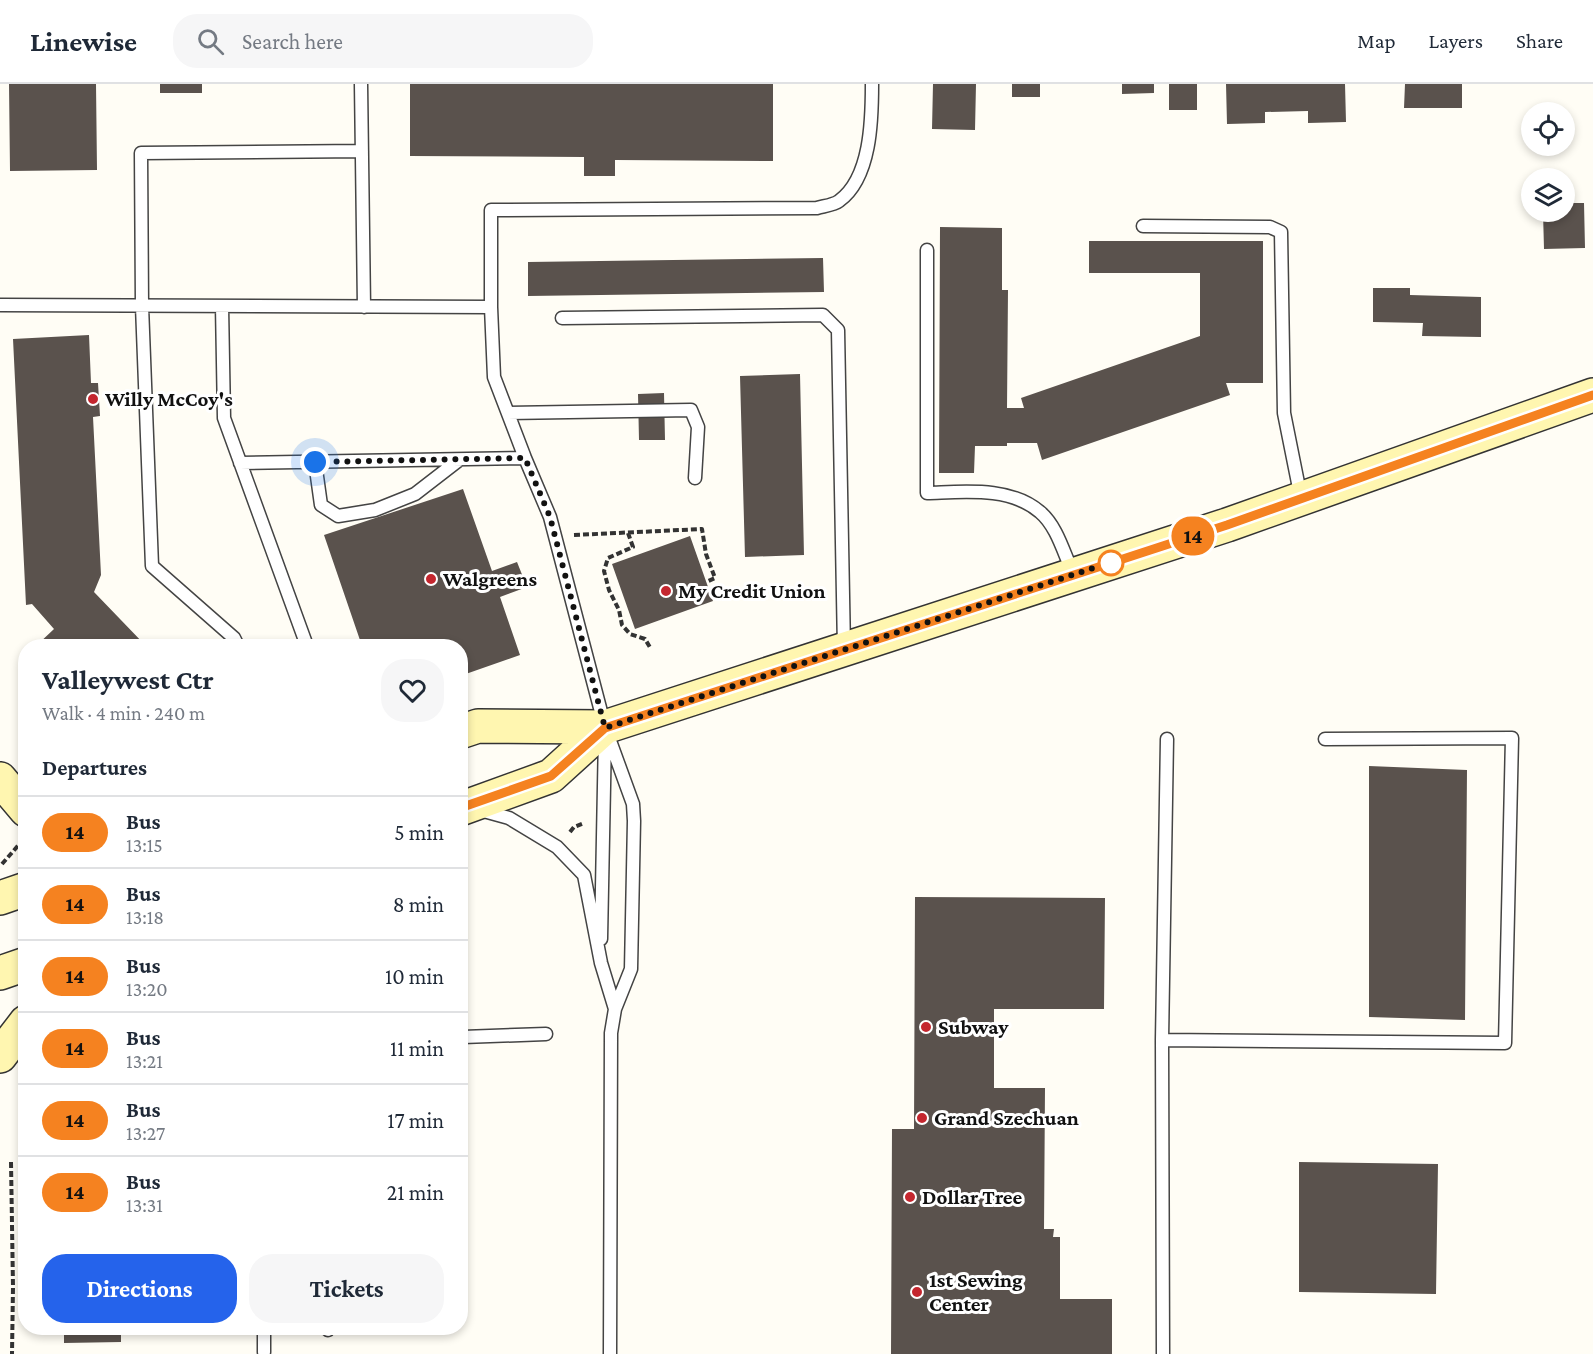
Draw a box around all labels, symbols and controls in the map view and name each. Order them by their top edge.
search box [173,14,593,68]
icon: search [194,25,227,58]
text: Linewise [30,26,137,57]
text: Search here [242,29,343,54]
text: Map [1357,29,1396,53]
text: Layers [1429,29,1483,53]
text: Share [1516,29,1563,53]
map controls [1521,102,1575,222]
button: locate [1521,102,1575,156]
button: layers [1521,168,1575,222]
place label: Willy McCoy's [104,387,233,411]
marker: Willy McCoy's [86,392,100,406]
your location [300,447,330,477]
line badge: 14 [1166,516,1220,556]
text: 14 [1183,524,1203,548]
unlabelled marker [1098,550,1124,576]
place label: Walgreens [442,567,537,591]
marker: Walgreens [424,572,438,586]
place label: My Credit Union [678,579,826,603]
marker: My Credit Union [659,584,673,598]
button: heart [381,659,444,722]
text: Valleywest Ctr [42,664,214,695]
text: Walk · 4 min · 240 m [42,702,205,724]
text: Departures [42,755,147,780]
text: Bus [126,809,160,834]
text: 14 [65,820,85,844]
text: 5 min [394,820,444,845]
text: 13:15 [126,834,163,856]
text: Bus [126,881,160,906]
text: 14 [65,892,85,916]
text: 8 min [393,892,444,917]
text: 13:18 [126,906,164,928]
text: Bus [126,953,160,978]
text: 14 [65,964,85,988]
text: 10 min [385,964,444,989]
text: 13:20 [126,978,168,1000]
place label: Subway [938,1015,1009,1039]
marker: Subway [919,1020,933,1034]
text: Bus [126,1025,160,1050]
text: 14 [65,1036,85,1060]
text: 11 min [390,1036,444,1061]
text: 13:21 [126,1050,163,1072]
text: Bus [126,1097,160,1122]
place label: Grand Szechuan [934,1106,1079,1130]
text: 14 [65,1108,85,1132]
text: 17 min [387,1108,444,1133]
marker: Grand Szechuan [915,1111,929,1125]
text: 13:27 [126,1122,165,1144]
text: Bus [126,1169,160,1194]
text: 14 [65,1180,85,1204]
text: 21 min [387,1180,444,1205]
place label: Dollar Tree [922,1185,1023,1209]
marker: Dollar Tree [903,1190,917,1204]
text: 13:31 [126,1194,163,1216]
button: Directions [42,1254,237,1323]
button: Tickets [249,1254,444,1323]
place label: 1st Sewing Center [929,1268,1023,1316]
marker: 1st Sewing Center [910,1285,924,1299]

